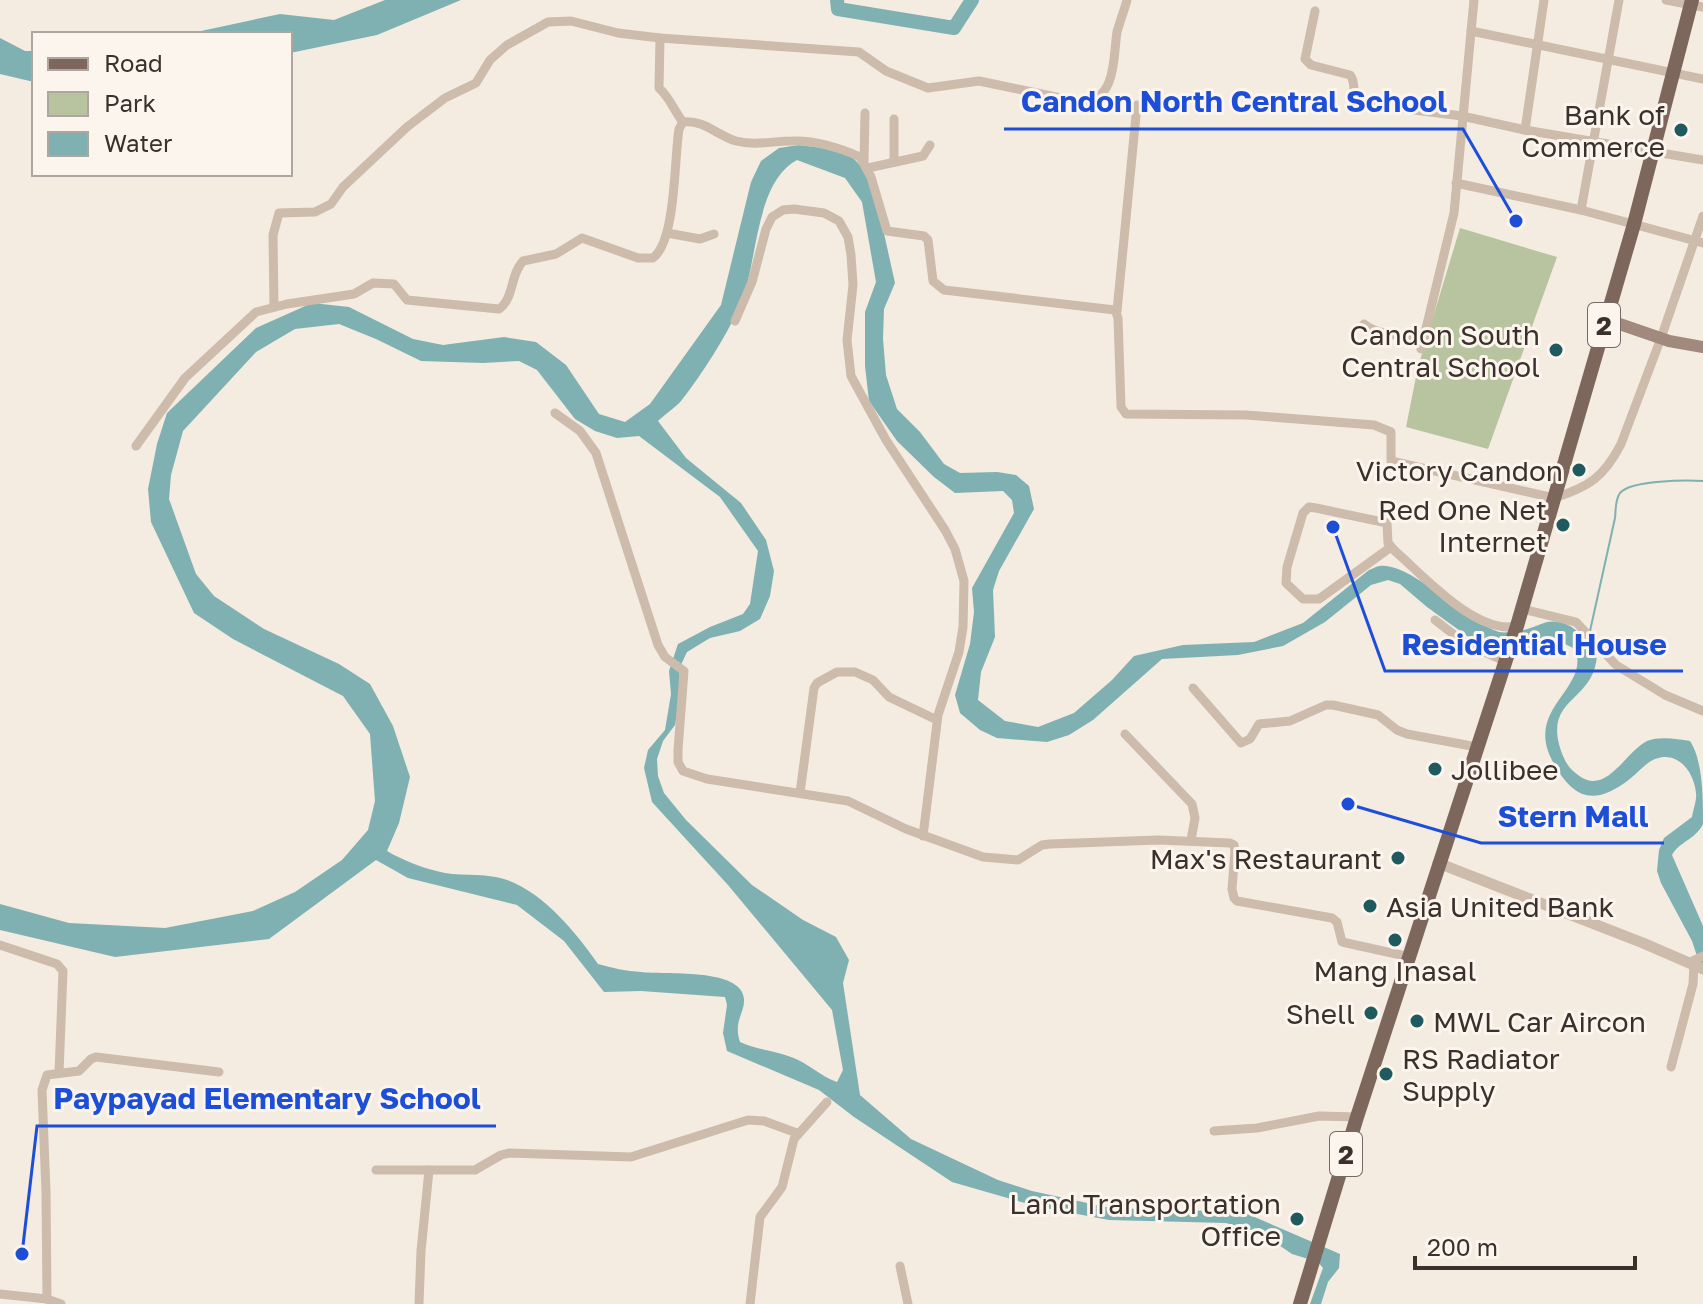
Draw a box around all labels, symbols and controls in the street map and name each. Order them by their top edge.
legend [32,32,292,176]
text: Road [104,48,163,77]
callout: Candon North Central School [1004,75,1463,129]
text: Candon North Central School [1021,83,1447,119]
text: Park [104,88,156,117]
place label: Bank of Commerce [1521,98,1665,163]
marker: Bank of Commerce [1672,121,1690,139]
text: Water [104,128,172,157]
road number: 2 [1588,303,1620,347]
place label: Candon South Central School [1341,318,1540,383]
marker: Candon South Central School [1547,341,1565,359]
place label: Victory Candon [1356,454,1563,487]
marker: Victory Candon [1570,461,1588,479]
place label: Red One Net Internet [1378,493,1547,558]
marker: Red One Net Internet [1554,516,1572,534]
callout: Residential House [1385,617,1683,671]
text: Residential House [1401,626,1667,662]
place label: Jollibee [1451,753,1558,786]
marker: Jollibee [1426,760,1444,778]
callout: Stern Mall [1481,789,1664,843]
text: Stern Mall [1497,798,1649,834]
place label: Max's Restaurant [1150,842,1382,875]
marker: Max's Restaurant [1389,849,1407,867]
place label: Asia United Bank [1386,890,1614,923]
marker: Asia United Bank [1361,897,1379,915]
marker: Mang Inasal [1386,931,1404,949]
place label: Mang Inasal [1314,954,1476,987]
place label: Shell [1286,997,1355,1030]
marker: Shell [1362,1004,1380,1022]
place label: MWL Car Aircon [1433,1005,1646,1038]
marker: MWL Car Aircon [1408,1012,1426,1030]
place label: RS Radiator Supply [1402,1042,1560,1107]
marker: RS Radiator Supply [1377,1065,1395,1083]
callout: Paypayad Elementary School [37,1072,496,1126]
text: Paypayad Elementary School [53,1080,481,1116]
road number: 2 [1330,1132,1362,1176]
place label: Land Transportation Office [1009,1187,1281,1252]
marker: Land Transportation Office [1288,1210,1306,1228]
scale bar [1415,1220,1635,1270]
text: 200 m [1427,1232,1498,1261]

